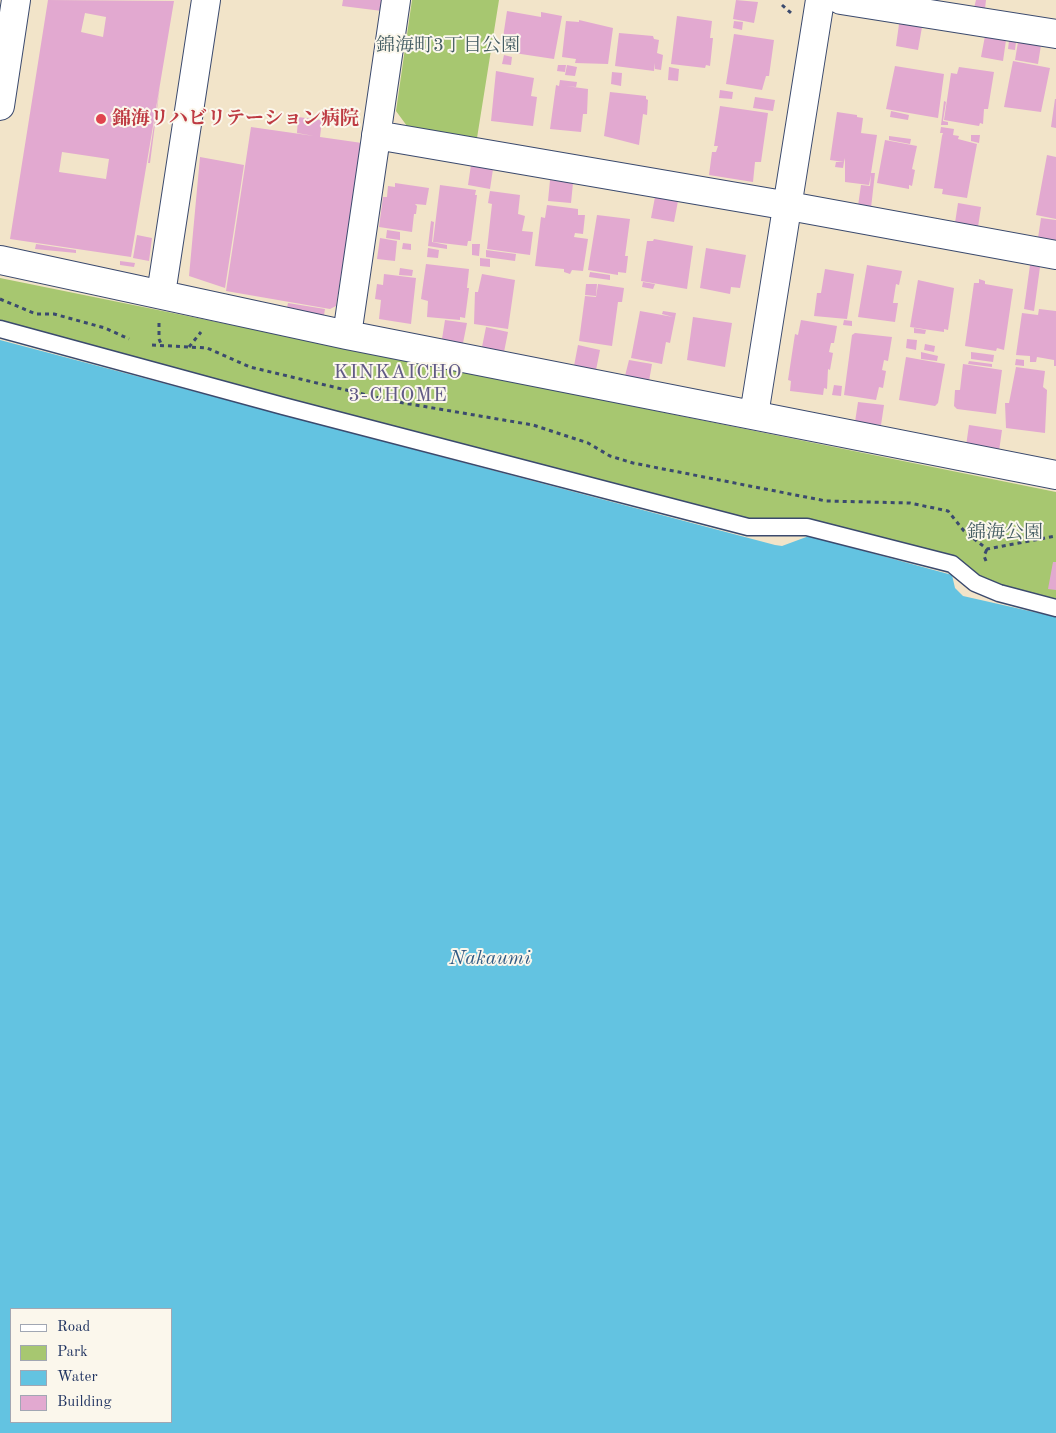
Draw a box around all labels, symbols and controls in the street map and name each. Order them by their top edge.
park label: 錦海町3丁目公園 [376,35,520,57]
place label: 錦海リハビリテーション病院 [112,108,359,130]
marker: 錦海リハビリテーション病院 [94,112,108,126]
district label: KINKAICHO 3-CHOME [332,361,464,408]
park label: 錦海公園 [967,522,1043,544]
water label: Nakaumi [449,947,531,971]
legend [10,1308,172,1423]
text: Road [57,1320,90,1335]
text: Park [57,1345,88,1360]
text: Water [57,1370,98,1385]
text: Building [57,1395,112,1410]

